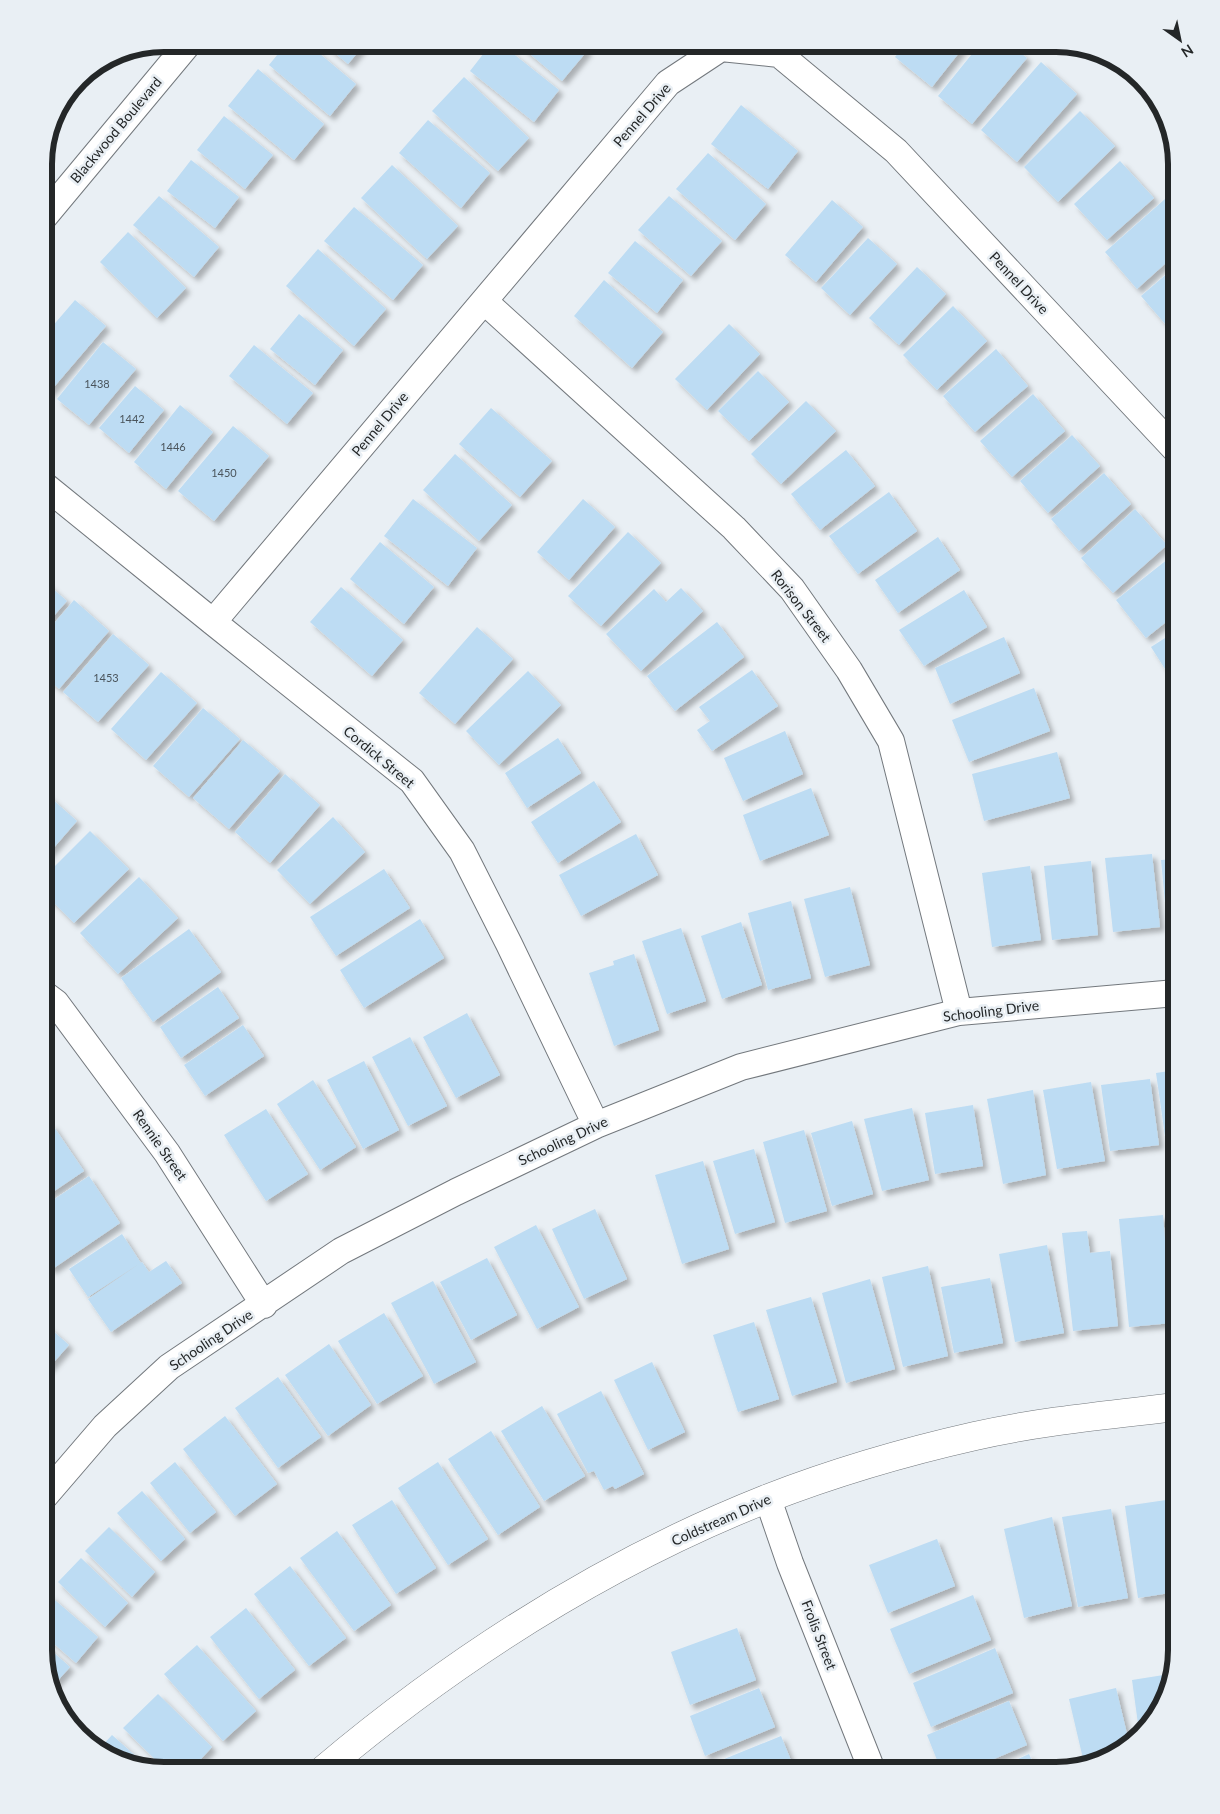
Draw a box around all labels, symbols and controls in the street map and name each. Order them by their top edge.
north arrow [1155,15,1205,65]
text: N [1178,41,1197,61]
street label: Blackwood Boulevard [66,73,165,186]
street label: Pennel Drive [609,79,674,150]
street label: Pennel Drive [986,248,1052,317]
house number: 1438 [84,377,110,390]
street label: Pennel Drive [348,388,411,459]
house number: 1442 [119,412,145,425]
house number: 1446 [160,440,186,453]
house number: 1450 [211,466,237,479]
street label: Rorison Street [768,566,835,645]
house number: 1453 [93,671,119,684]
street label: Cordick Street [340,722,418,791]
street label: Schooling Drive [942,996,1040,1025]
street label: Rennie Street [130,1106,191,1183]
street label: Schooling Drive [515,1112,610,1169]
street label: Schooling Drive [166,1306,256,1374]
street label: Coldstream Drive [668,1490,773,1549]
street label: Frolis Street [798,1598,841,1672]

